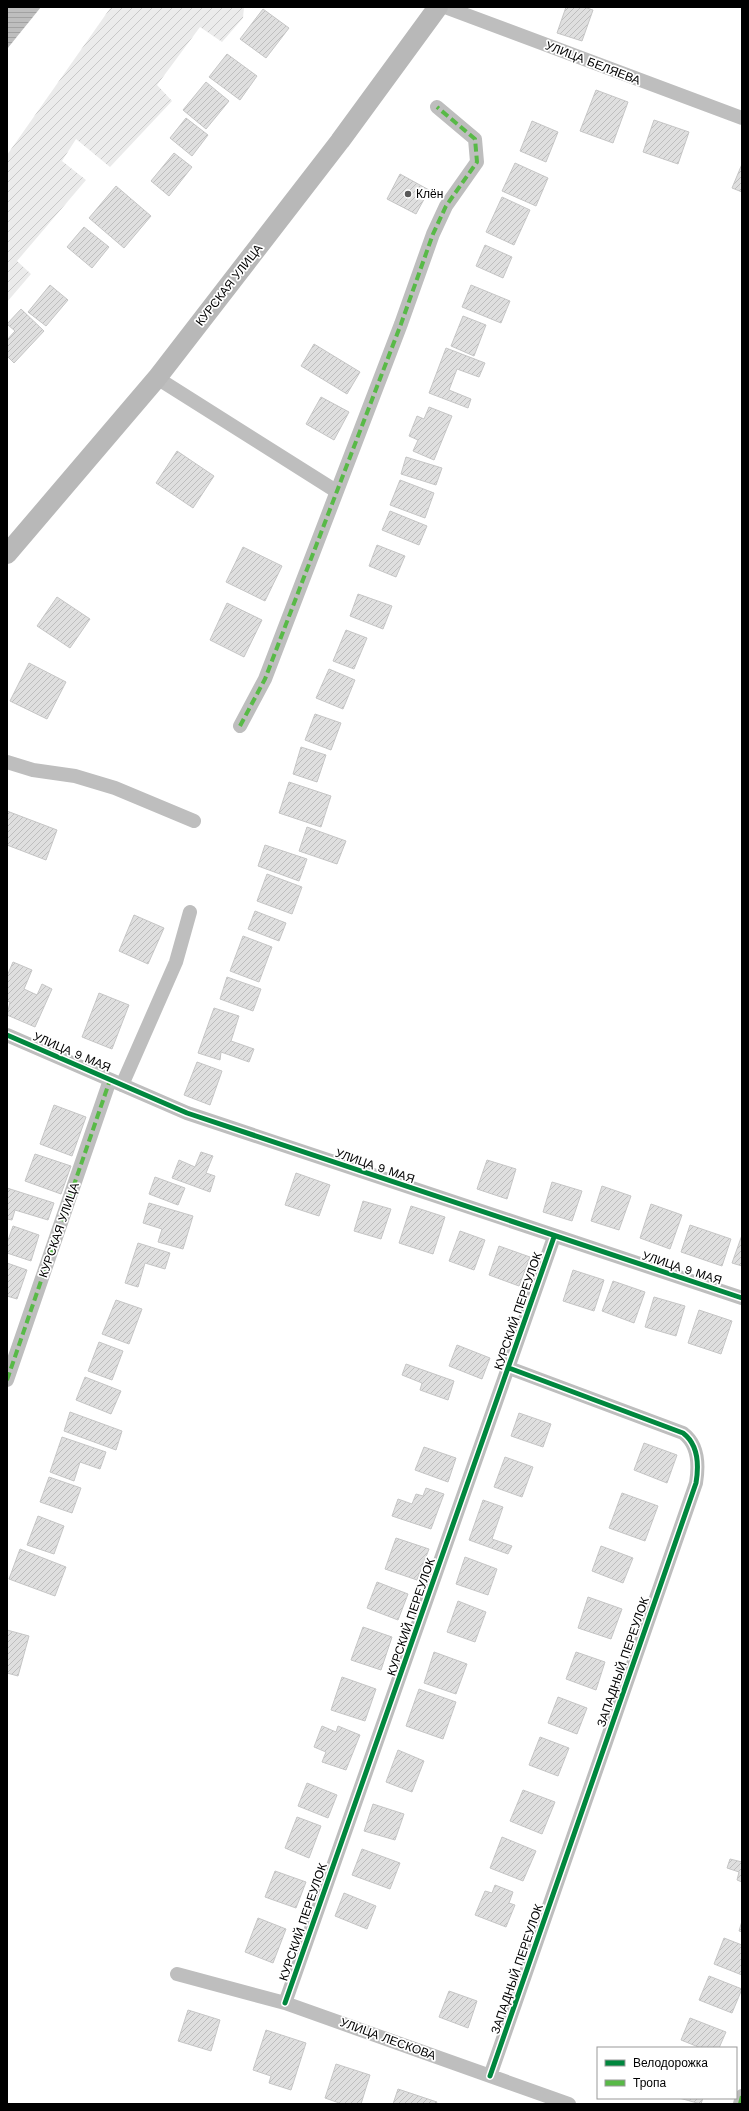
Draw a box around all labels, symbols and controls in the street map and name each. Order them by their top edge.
street label: УЛИЦА БЕЛЯЕВА [543,38,643,88]
place label: Клён [416,187,443,201]
marker: Клён [403,189,413,199]
street label: КУРСКАЯ УЛИЦА [193,241,265,329]
street label: УЛИЦА 9 МАЯ [31,1029,113,1075]
street label: УЛИЦА 9 МАЯ [334,1146,416,1186]
street label: КУРСКАЯ УЛИЦА [36,1181,82,1279]
street label: УЛИЦА 9 МАЯ [640,1249,724,1287]
street label: КУРСКИЙ ПЕРЕУЛОК [490,1250,545,1372]
street label: КУРСКИЙ ПЕРЕУЛОК [383,1556,438,1678]
street label: ЗАПАДНЫЙ ПЕРЕУЛОК [593,1595,652,1729]
street label: КУРСКИЙ ПЕРЕУЛОК [275,1861,330,1983]
street label: ЗАПАДНЫЙ ПЕРЕУЛОК [487,1902,546,2036]
street label: УЛИЦА ЛЕСКОВА [338,2015,438,2063]
legend [597,2047,737,2099]
text: Велодорожка [633,2056,708,2070]
text: Тропа [633,2076,667,2090]

